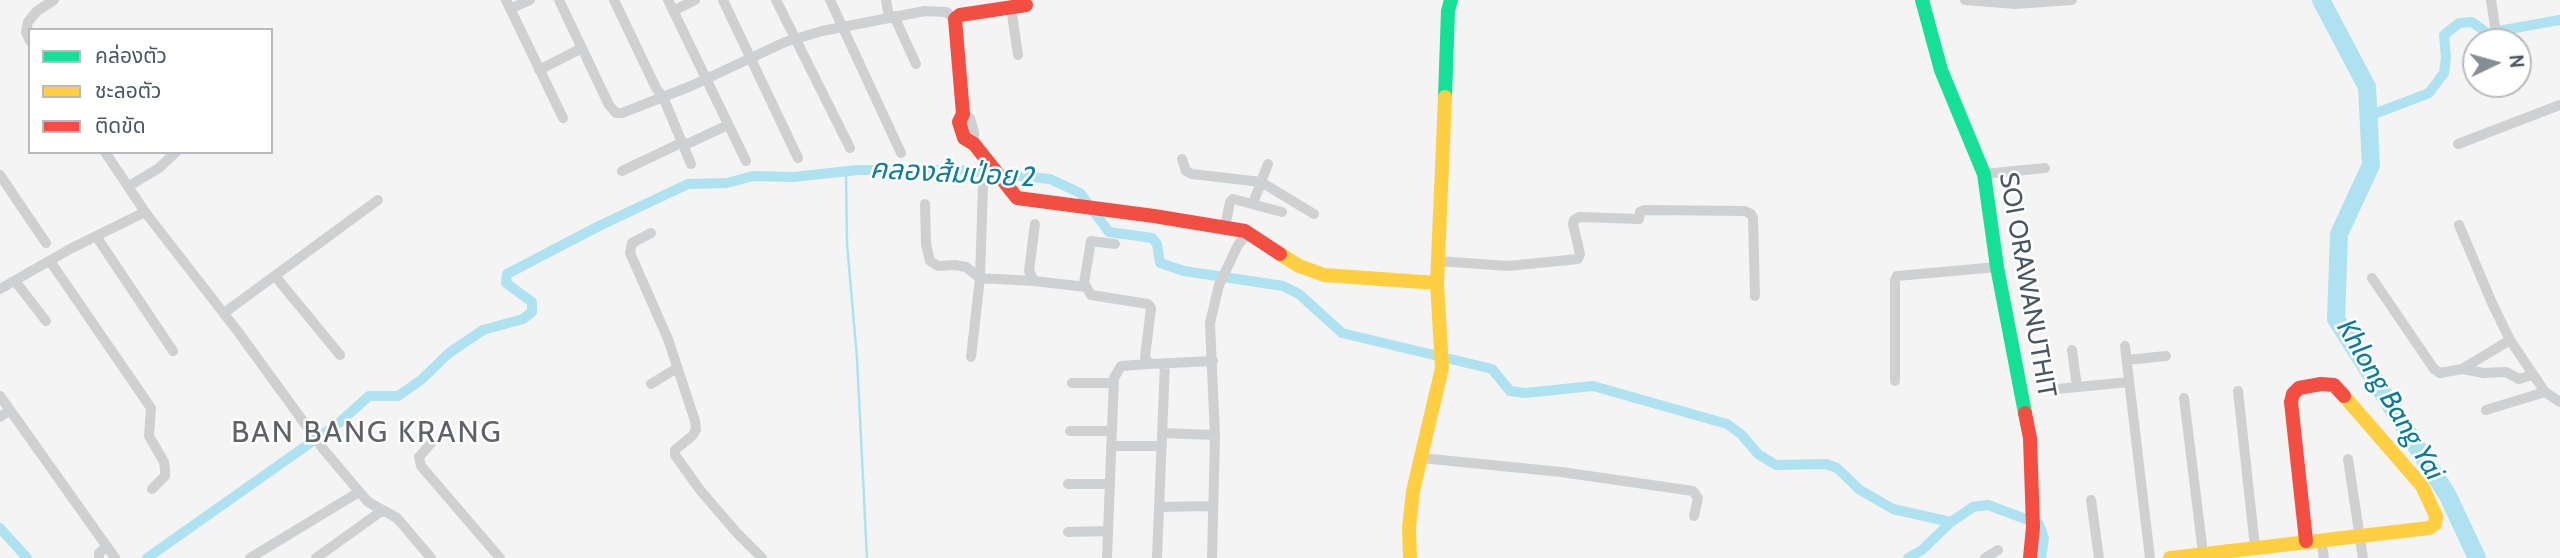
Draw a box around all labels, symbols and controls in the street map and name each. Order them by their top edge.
legend [28,28,273,154]
north arrow [2462,28,2532,98]
text: คล่องตัว [95,43,167,68]
text: N [2504,54,2528,69]
text: ชะลอตัว [95,78,161,103]
text: ติดขัด [95,113,146,138]
water label: คลองส้มป่อย 2 [869,153,1037,195]
street label: SOI ORAWANUTHIT [1992,170,2062,400]
water label: Khlong Bang Yai [2329,314,2451,486]
district label: BAN BANG KRANG [233,415,501,451]

